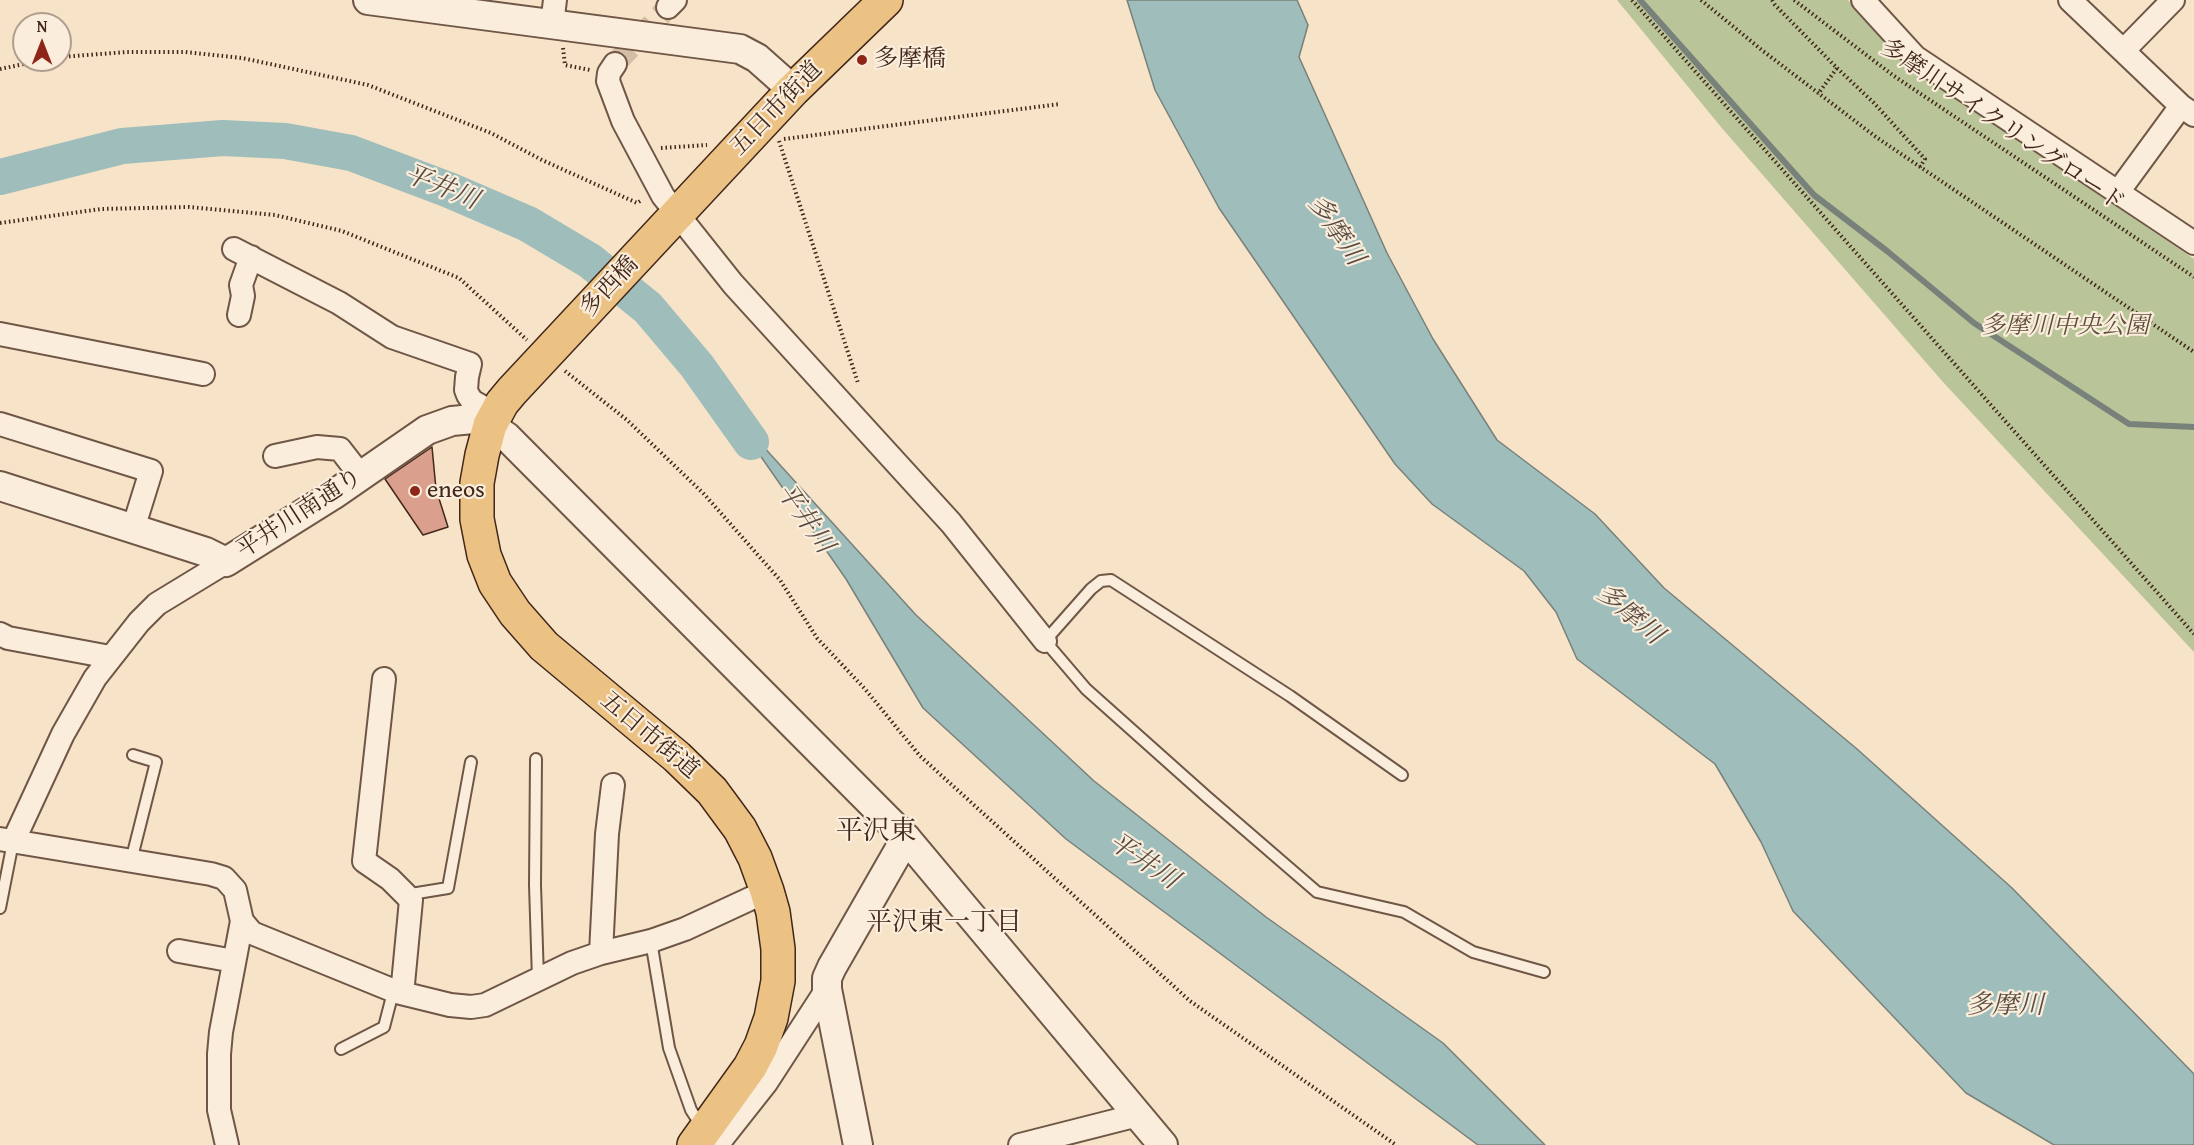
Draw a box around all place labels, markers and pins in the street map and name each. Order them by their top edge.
place label: 多摩橋 [874,46,946,74]
marker: 多摩橋 [855,53,869,67]
place label: eneos [427,477,485,505]
marker: eneos [408,484,422,498]

